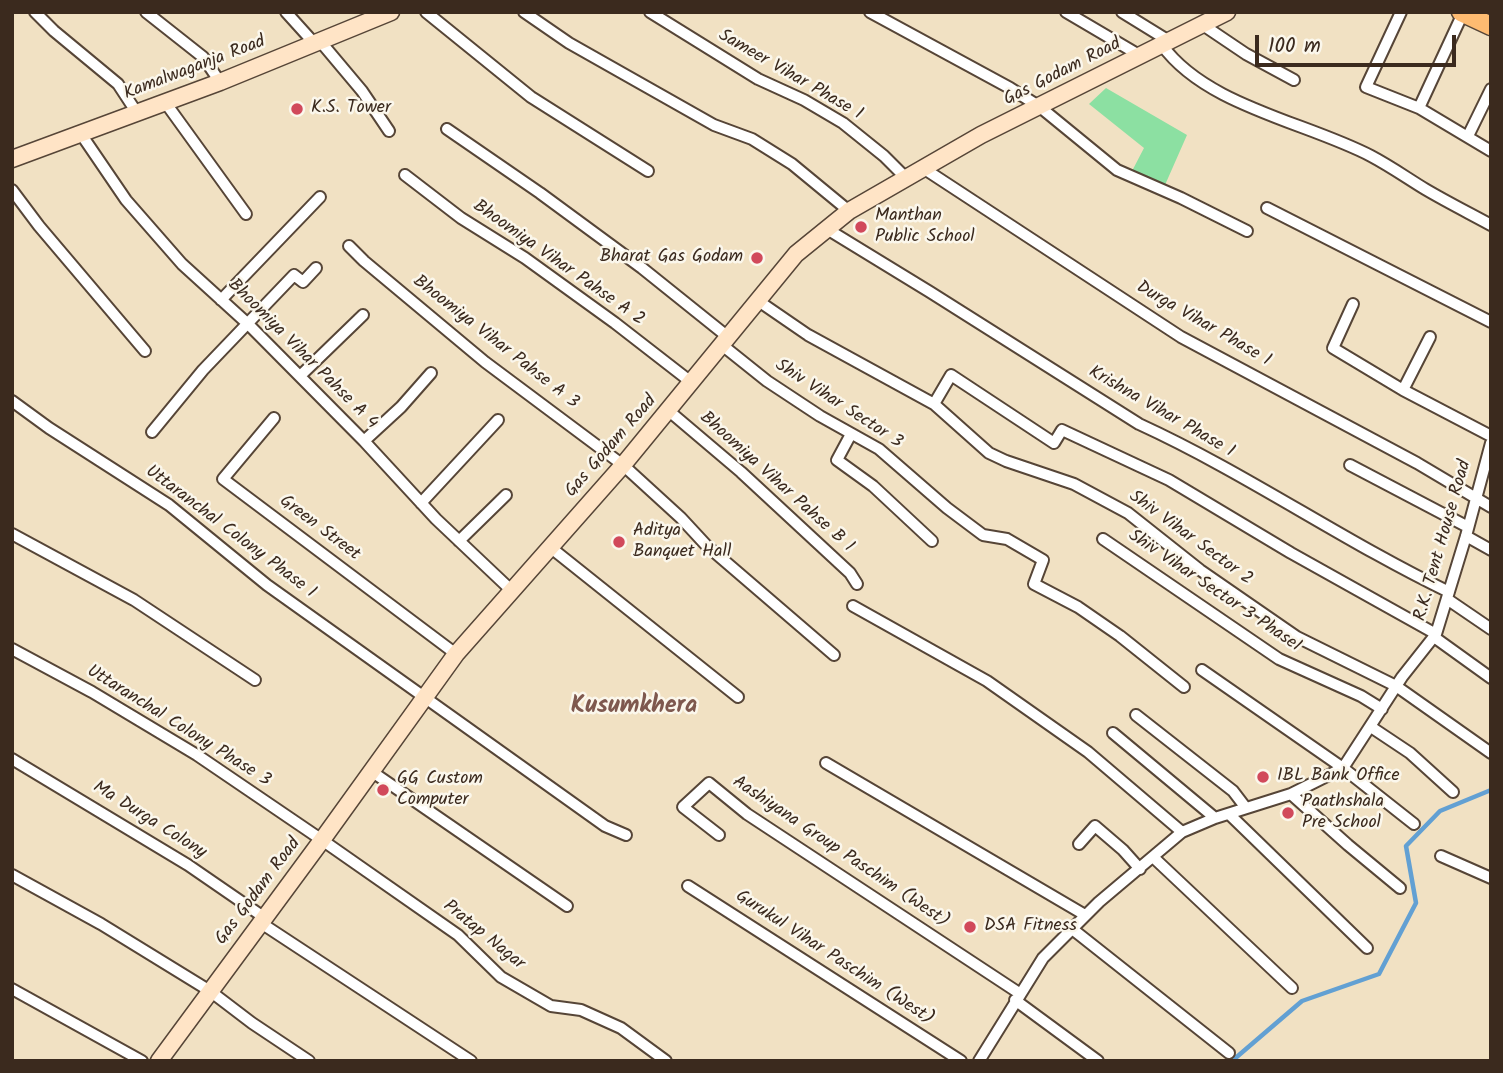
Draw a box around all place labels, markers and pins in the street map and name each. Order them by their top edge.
place label: K.S. Tower [311,98,391,120]
marker: K.S. Tower [289,101,305,117]
place label: Manthan Public School [875,206,975,248]
marker: Manthan Public School [853,219,869,235]
place label: Bharat Gas Godam [600,247,743,269]
marker: Bharat Gas Godam [749,250,765,266]
place label: Aditya Banquet Hall [633,521,731,564]
marker: Aditya Banquet Hall [611,534,627,550]
place label: IBL Bank Office [1277,766,1400,788]
place label: GG Custom Computer [397,769,483,812]
marker: IBL Bank Office [1255,769,1271,785]
marker: GG Custom Computer [375,782,391,798]
place label: Paathshala Pre School [1302,792,1384,834]
marker: Paathshala Pre School [1280,805,1296,821]
place label: DSA Fitness [984,916,1077,938]
marker: DSA Fitness [962,919,978,935]

